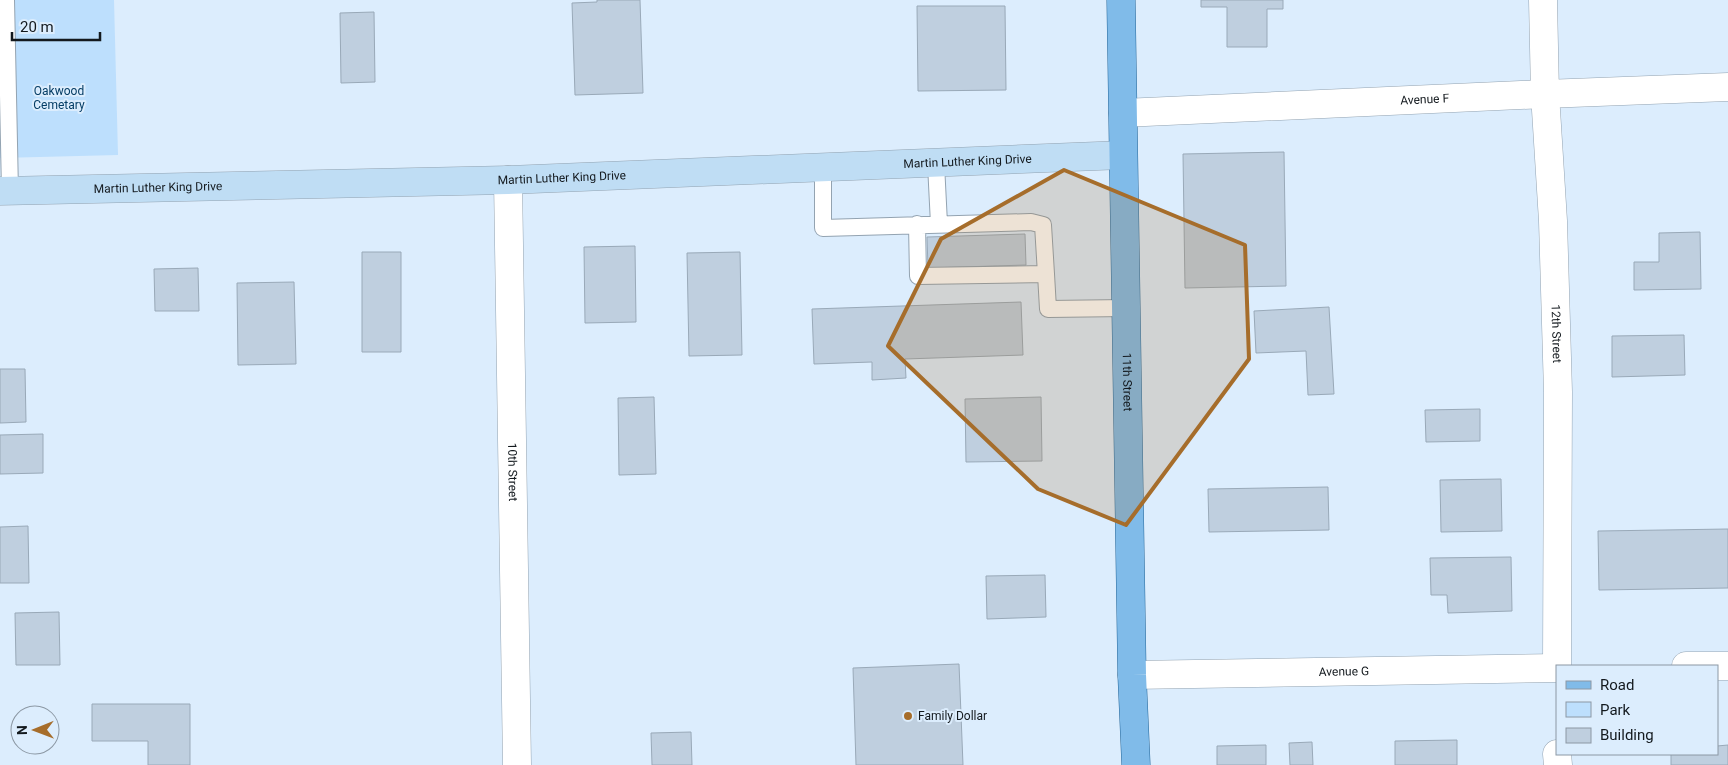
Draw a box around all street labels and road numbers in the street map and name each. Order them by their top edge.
street label: Avenue F [1400,91,1450,108]
street label: Martin Luther King Drive [903,152,1032,171]
street label: Martin Luther King Drive [497,168,626,187]
street label: Martin Luther King Drive [94,179,222,196]
street label: 12th Street [1548,304,1564,363]
street label: 11th Street [1120,352,1135,411]
street label: 10th Street [505,442,520,502]
street label: Avenue G [1319,664,1369,679]

